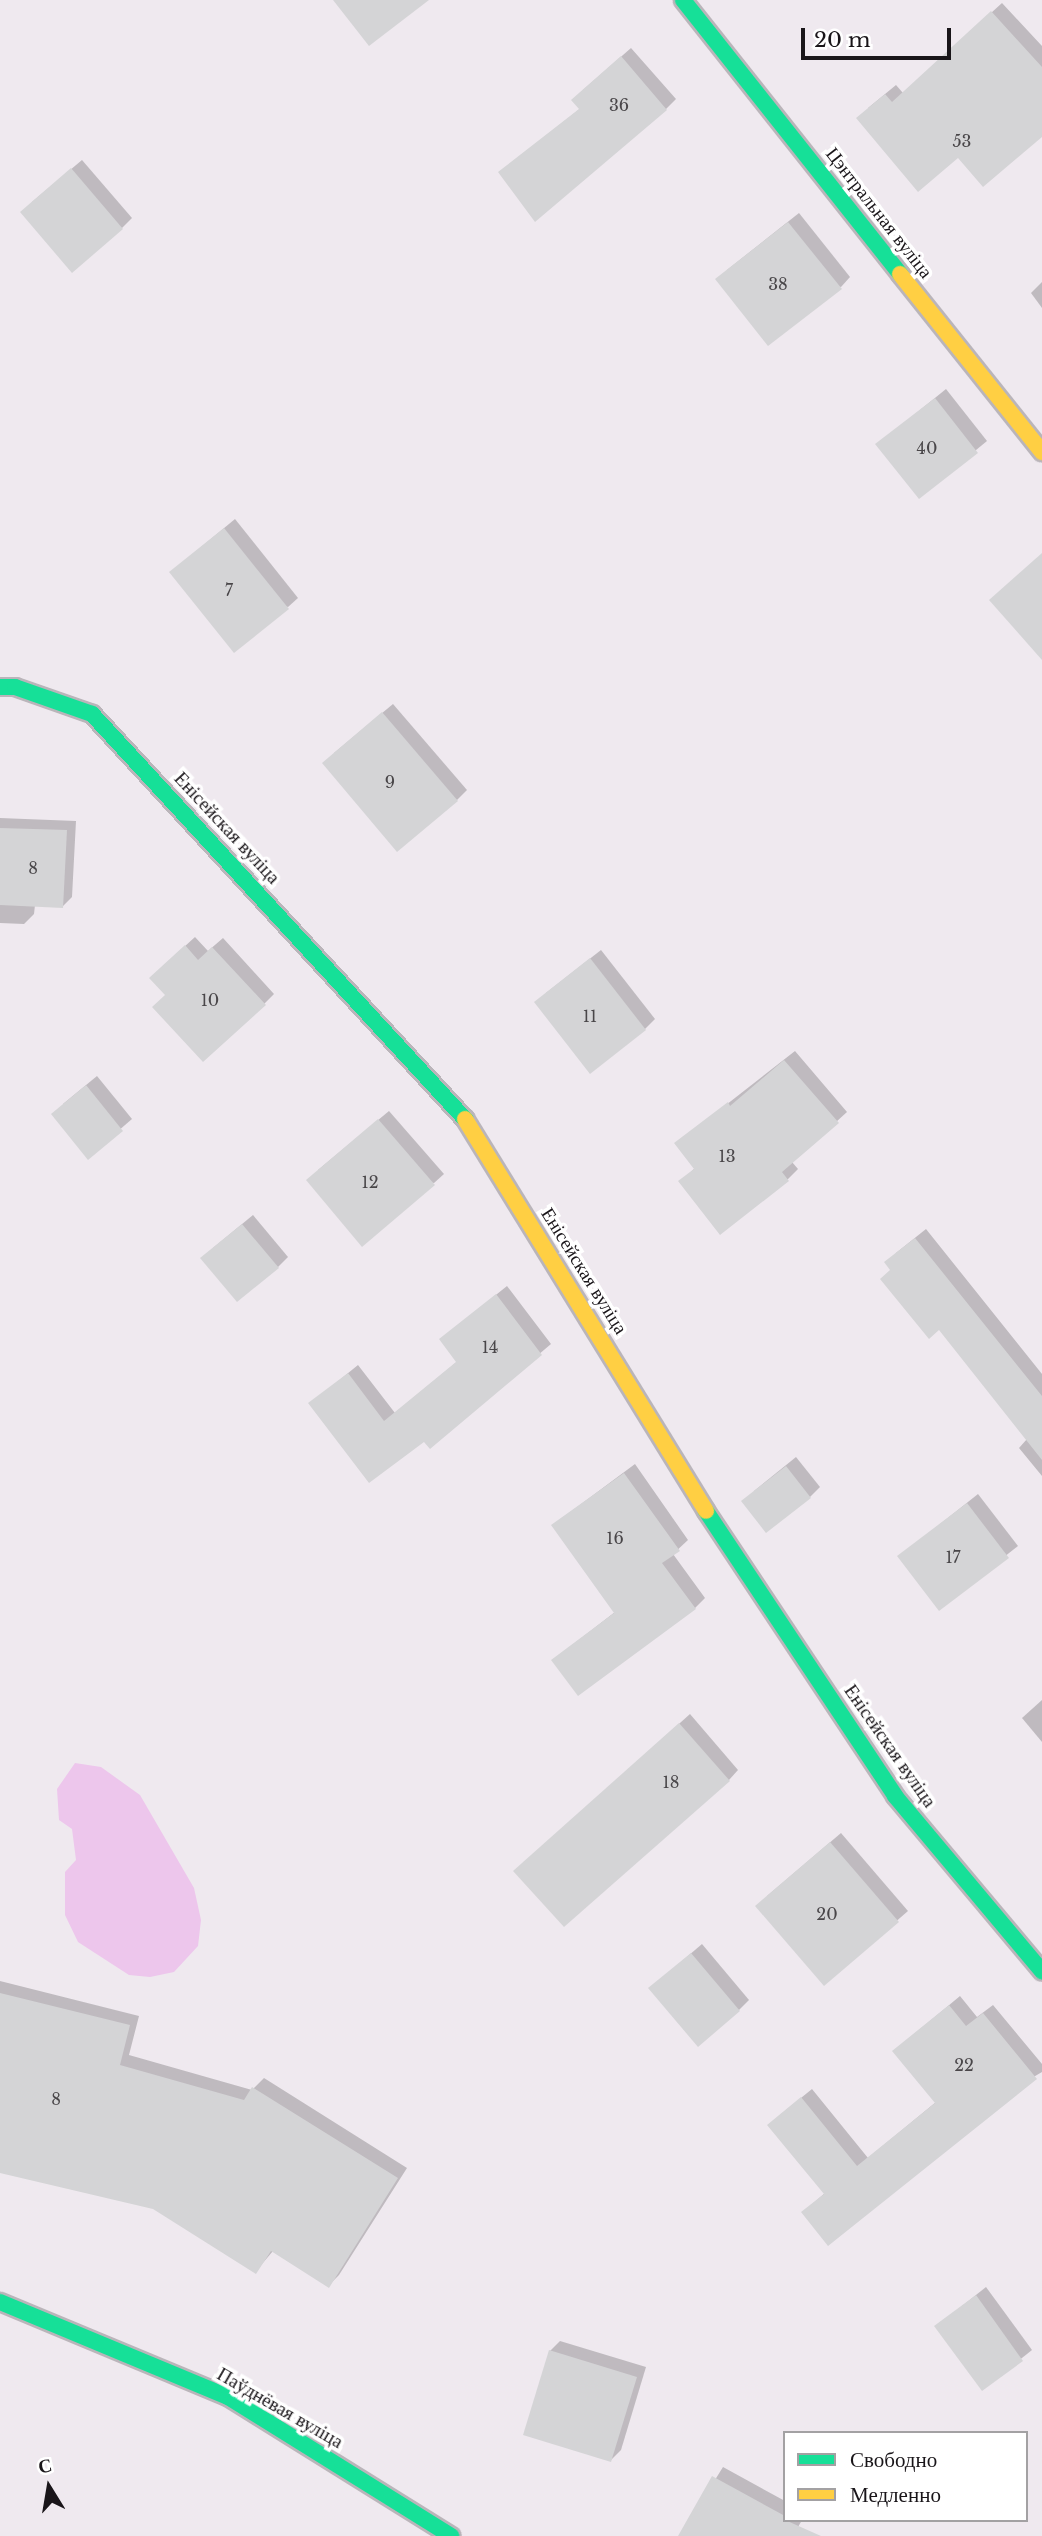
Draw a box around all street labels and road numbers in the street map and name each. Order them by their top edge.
street label: Цэнтральная вуліца [821,143,937,283]
street label: Енісейская вуліца [169,767,285,889]
street label: Енісейская вуліца [536,1204,632,1338]
street label: Енісейская вуліца [839,1680,941,1812]
street label: Паўднёвая вуліца [213,2363,347,2453]

